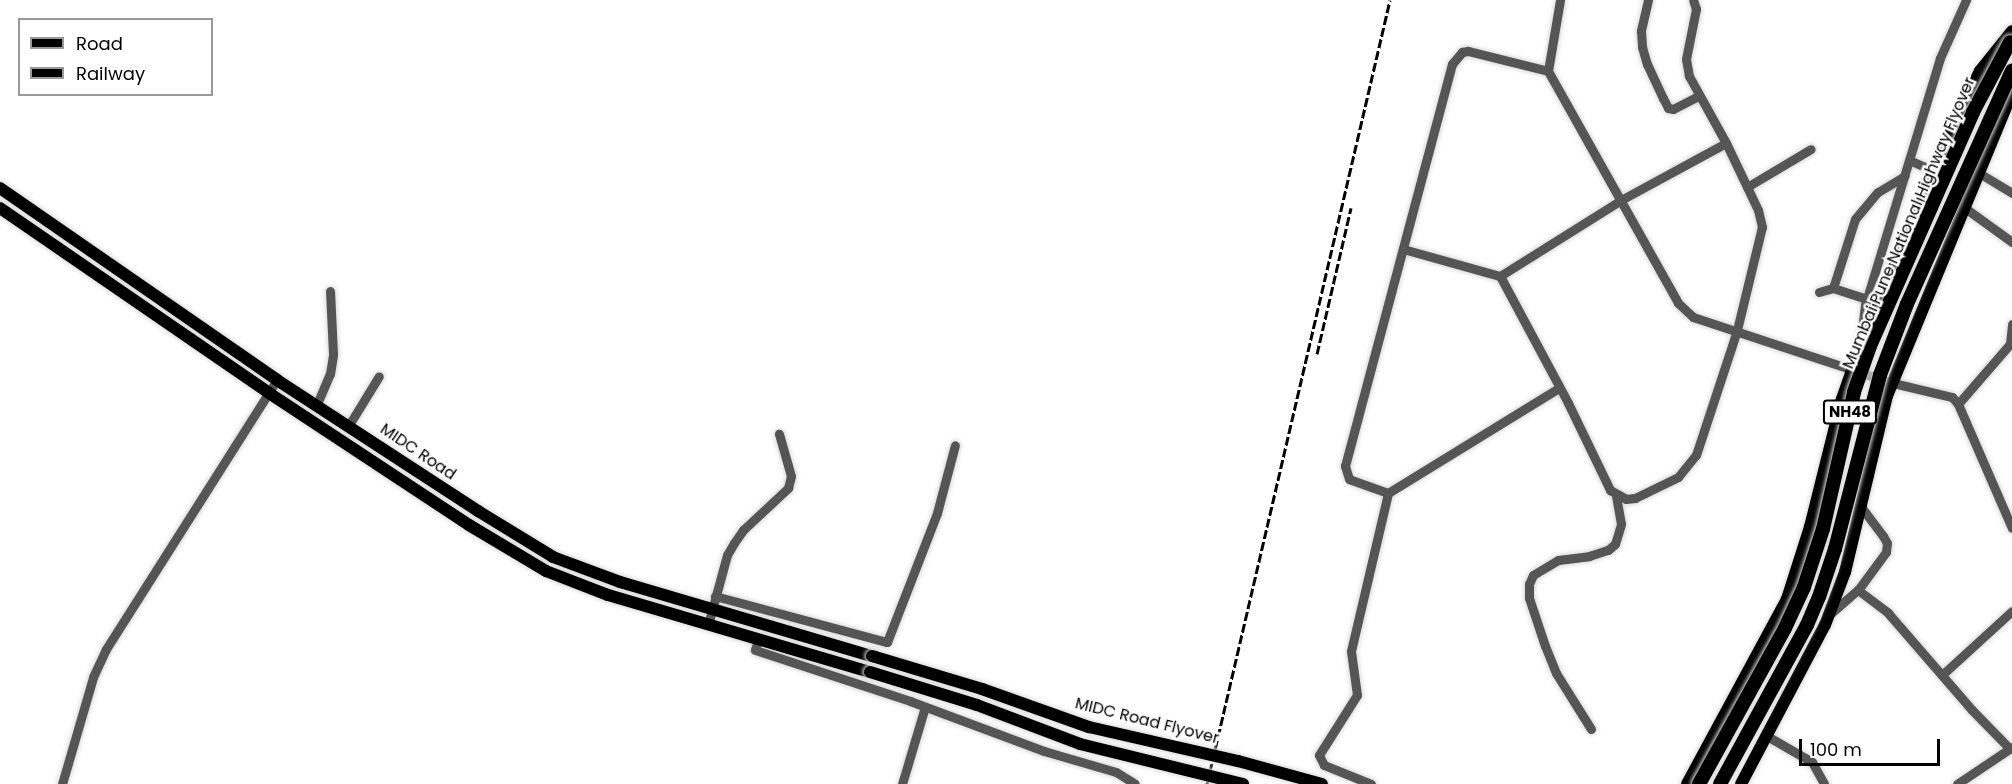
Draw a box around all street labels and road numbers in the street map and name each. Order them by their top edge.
street label: Mumbai Pune National Highway Flyover [1839,74,1979,372]
road number: NH48 [1822,400,1878,424]
street label: MIDC Road [376,420,460,484]
street label: MIDC Road Flyover [1073,694,1221,748]

